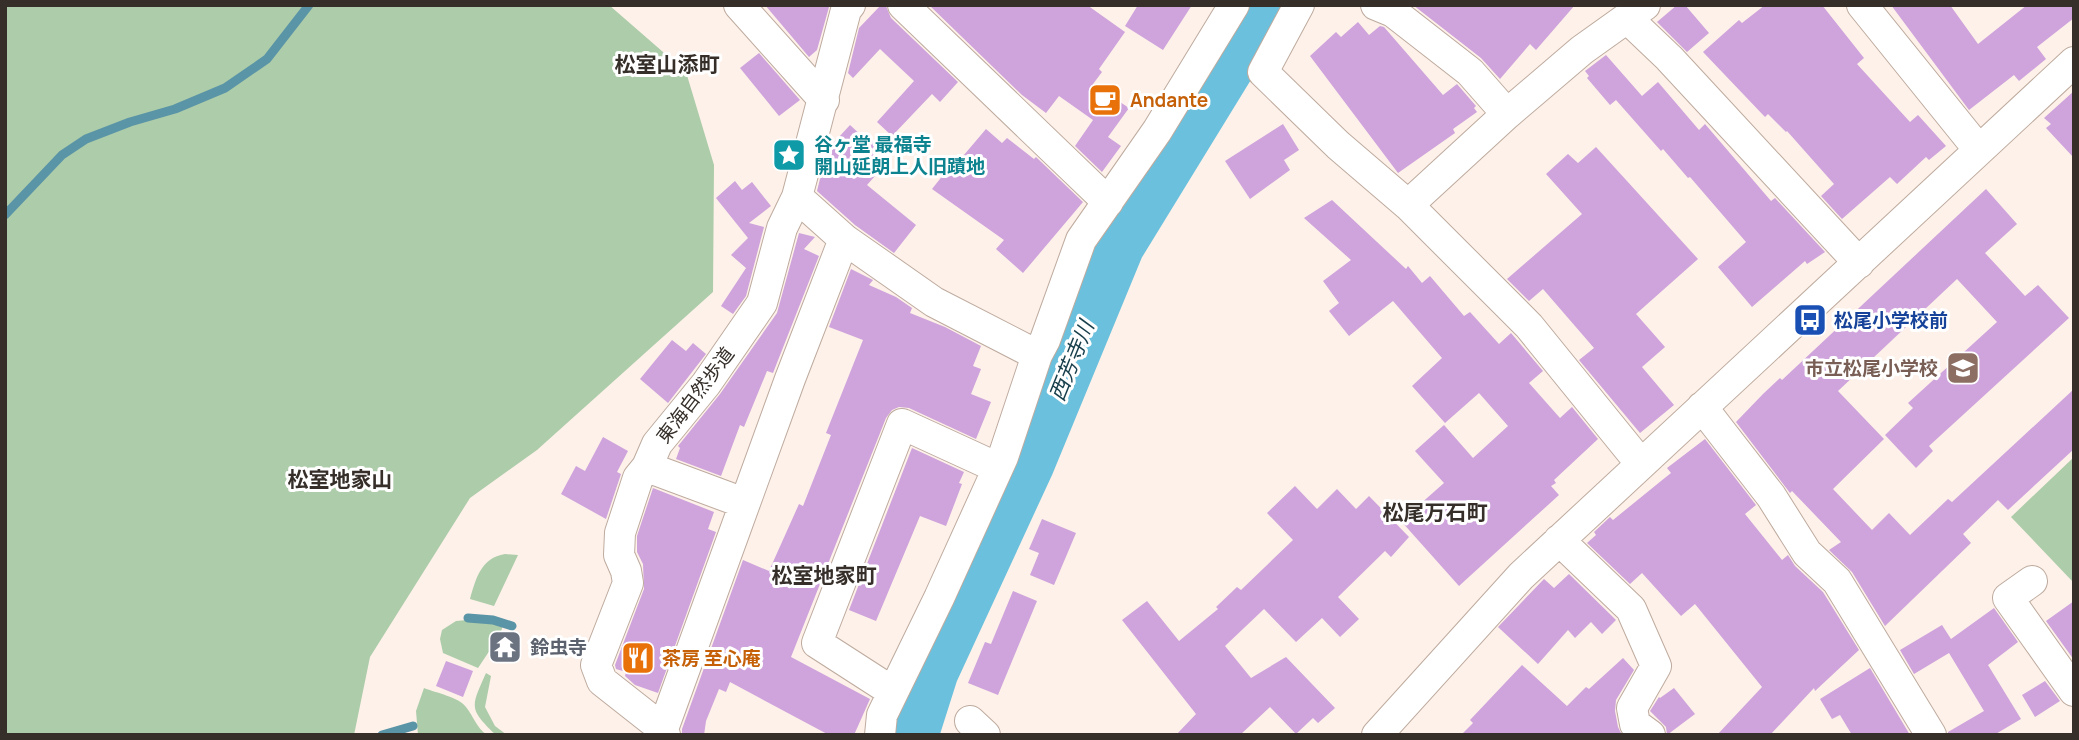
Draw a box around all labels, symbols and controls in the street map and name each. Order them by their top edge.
district label: 松室山添町 [615,50,720,78]
cafe icon: Andante [1086,81,1124,119]
place label: Andante [1130,87,1208,113]
place label: 谷ヶ堂 最福寺 開山延朗上人旧蹟地 [814,131,985,179]
place icon: 谷ヶ堂 最福寺 開山延朗上人旧蹟地 [770,136,808,174]
bus stop icon: 松尾小学校前 [1791,301,1829,339]
place label: 松尾小学校前 [1834,307,1948,333]
water label: 西芳寺川 [1042,315,1101,405]
street label: 東海自然歩道 [650,342,740,448]
school or university icon: 市立松尾小学校 [1944,349,1982,387]
place label: 市立松尾小学校 [1805,355,1938,381]
district label: 松室地家山 [288,465,393,493]
district label: 松尾万石町 [1383,498,1488,526]
district label: 松室地家町 [772,561,877,589]
temple icon: 鈴虫寺 [486,628,524,666]
place label: 鈴虫寺 [530,634,587,660]
restaurant icon: 茶房 至心庵 [619,639,657,677]
place label: 茶房 至心庵 [662,645,761,671]

